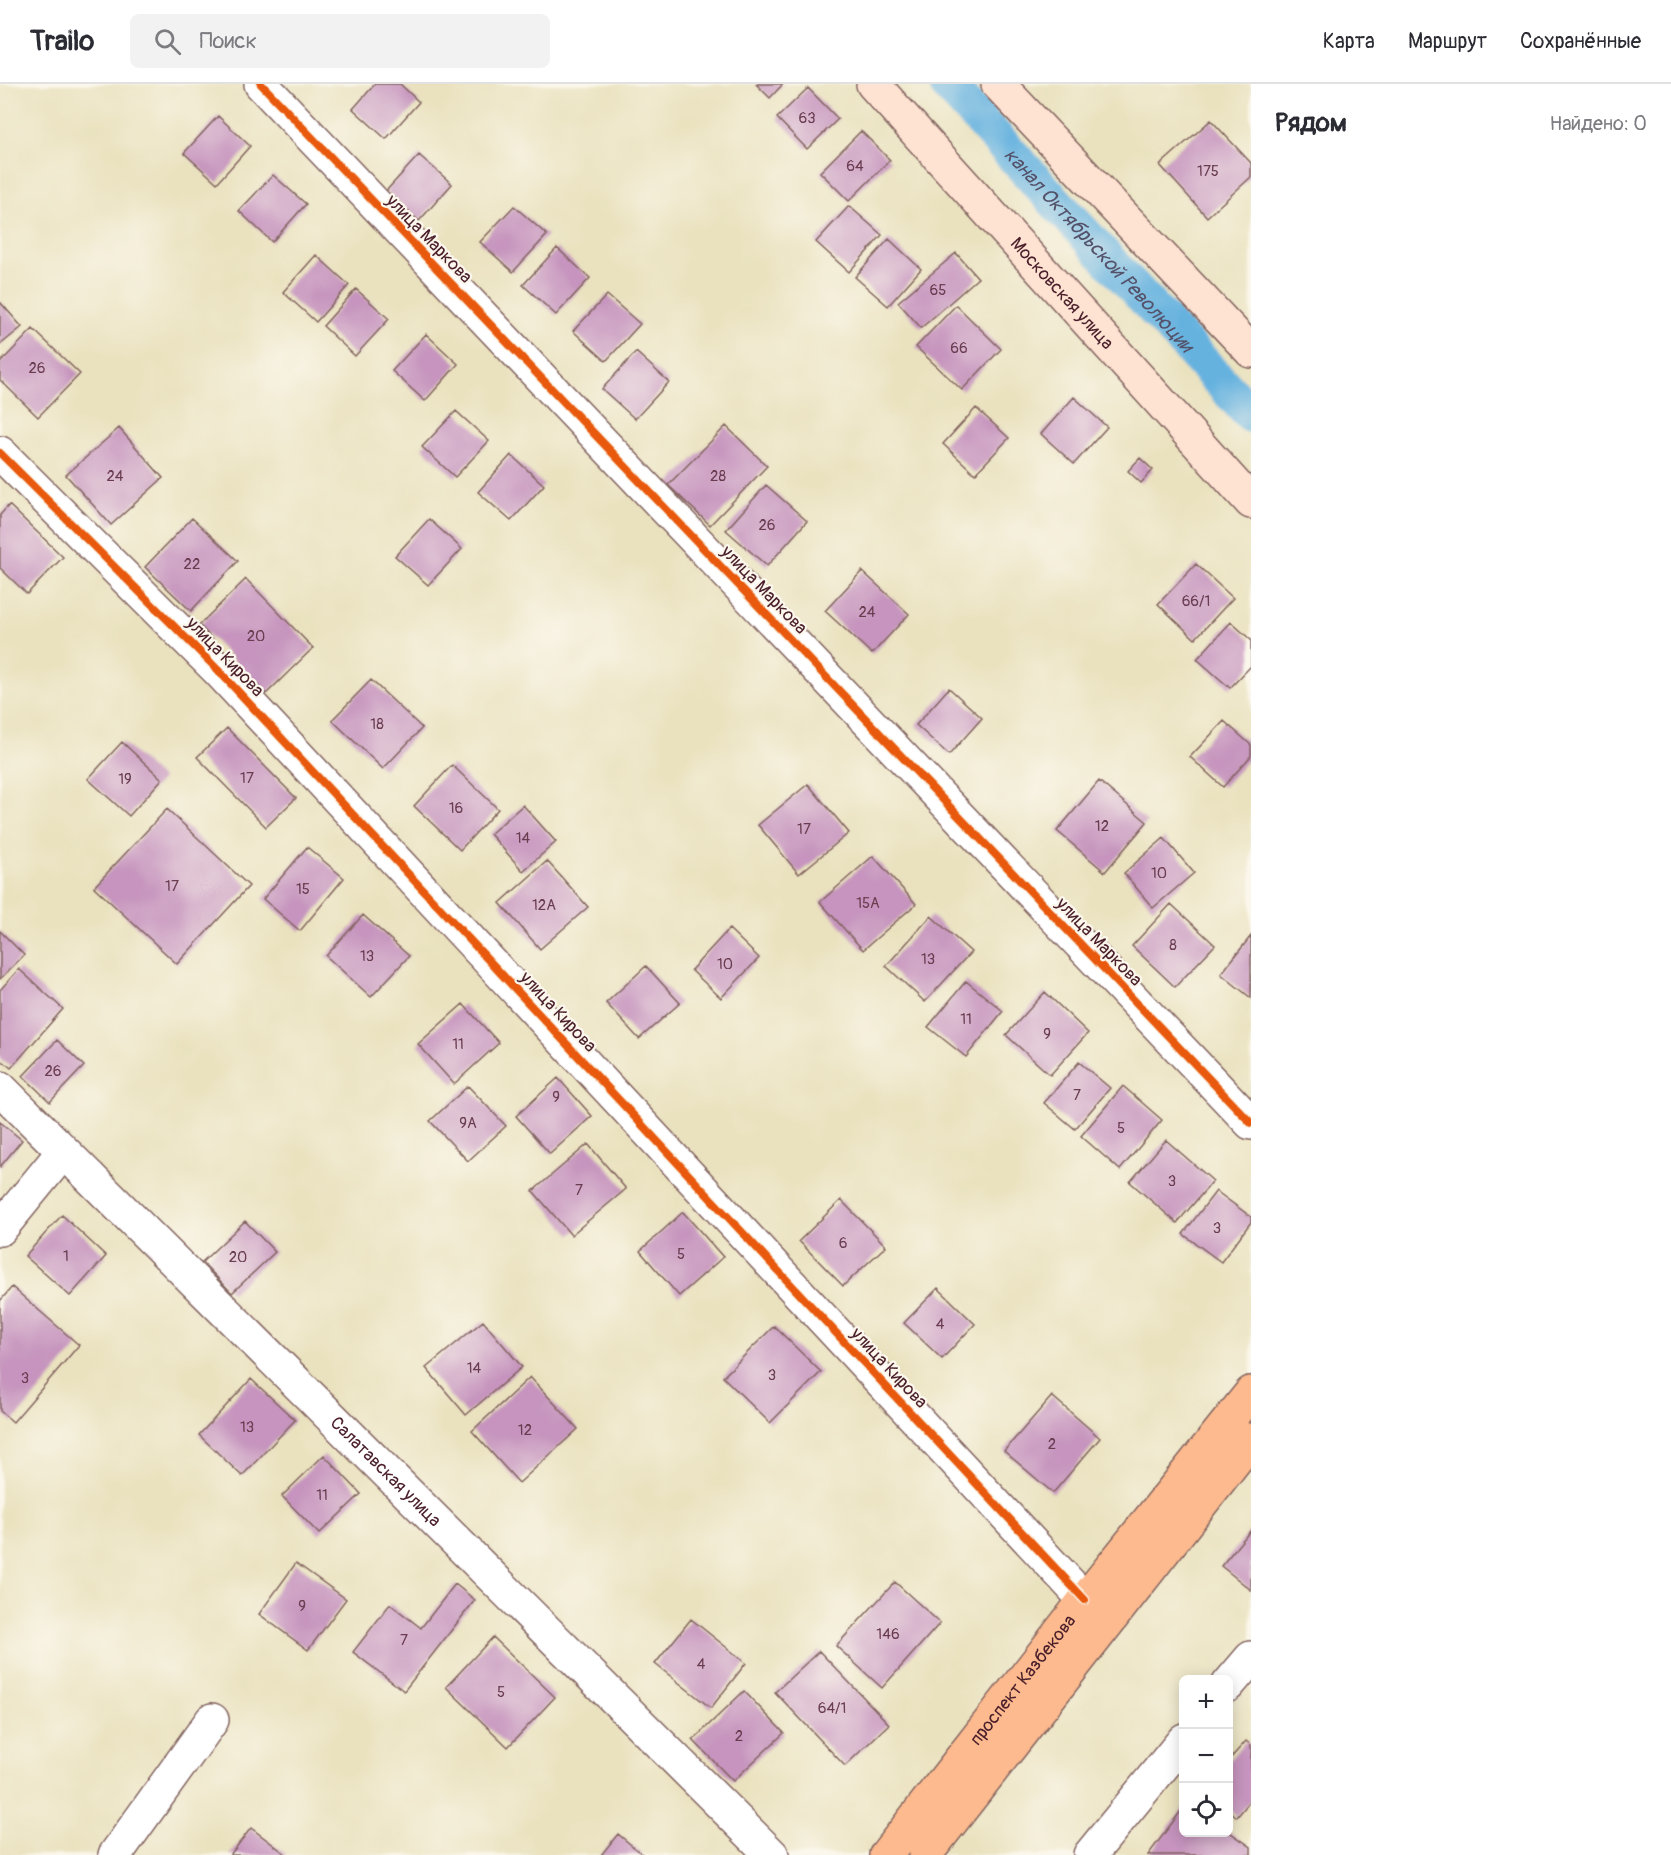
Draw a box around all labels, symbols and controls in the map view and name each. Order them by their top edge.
search box [130,14,550,68]
text: Trailo [30,24,94,59]
icon: search [151,25,184,58]
text: Поиск [199,27,257,55]
text: Карта [1323,28,1375,55]
text: Маршрут [1408,28,1487,55]
text: Сохранённые [1520,28,1641,55]
text: Рядом [1275,107,1347,139]
house number: 63 [798,109,816,128]
text: Найдено: 0 [1550,111,1647,136]
water label: канал Октябрьской Революции [999,142,1201,359]
house number: 64 [846,157,864,176]
house number: 175 [1197,162,1219,181]
street label: улица Маркова [380,189,477,288]
street label: Московская улица [1005,232,1119,354]
house number: 65 [930,281,946,300]
house number: 66 [950,339,968,358]
house number: 26 [28,359,46,378]
house number: 24 [106,467,124,486]
house number: 28 [710,467,726,486]
house number: 26 [758,516,776,535]
street label: улица Маркова [715,540,812,639]
house number: 22 [184,555,200,574]
house number: 66/1 [1182,592,1210,611]
house number: 24 [858,603,876,622]
street label: улица Кирова [180,611,269,702]
house number: 20 [247,627,265,646]
house number: 18 [370,715,384,734]
house number: 17 [240,769,254,788]
house number: 19 [118,770,132,789]
house number: 16 [449,799,463,818]
house number: 12 [1095,817,1109,836]
house number: 17 [797,820,811,839]
house number: 14 [516,829,531,848]
house number: 10 [1151,864,1167,883]
house number: 17 [165,877,179,896]
house number: 15 [296,880,310,899]
street label: улица Маркова [1050,892,1147,991]
house number: 15А [856,894,880,913]
house number: 12А [532,896,556,915]
house number: 8 [1169,936,1177,955]
house number: 13 [360,947,374,966]
house number: 13 [921,950,935,969]
house number: 10 [717,955,733,974]
street label: улица Кирова [514,966,601,1057]
house number: 11 [960,1010,972,1029]
house number: 9 [1043,1025,1051,1044]
house number: 11 [452,1035,464,1054]
house number: 26 [44,1062,62,1081]
house number: 7 [1073,1086,1081,1105]
house number: 9 [552,1088,560,1107]
house number: 9А [459,1114,477,1133]
house number: 5 [1117,1119,1125,1138]
house number: 3 [1168,1172,1176,1191]
house number: 7 [575,1181,583,1200]
house number: 3 [1213,1219,1221,1238]
house number: 6 [839,1234,847,1253]
house number: 5 [677,1245,685,1264]
house number: 1 [63,1247,69,1266]
house number: 20 [229,1248,247,1267]
house number: 4 [936,1315,945,1334]
street label: улица Кирова [845,1322,932,1413]
house number: 14 [467,1359,482,1378]
house number: 3 [768,1366,776,1385]
house number: 3 [21,1369,29,1388]
street label: Салатавская улица [325,1411,446,1532]
house number: 13 [240,1418,254,1437]
house number: 12 [518,1421,532,1440]
house number: 2 [1048,1435,1056,1454]
house number: 11 [316,1486,328,1505]
house number: 9 [298,1597,306,1616]
street label: проспект Казбекова [964,1610,1081,1750]
house number: 146 [876,1625,900,1644]
house number: 7 [400,1631,408,1650]
house number: 4 [697,1655,706,1674]
map controls [1179,1675,1233,1837]
button: + [1179,1675,1233,1729]
house number: 5 [497,1683,505,1702]
house number: 64/1 [818,1699,846,1718]
house number: 2 [735,1727,743,1746]
button: − [1179,1729,1233,1783]
button: locate [1179,1783,1233,1837]

